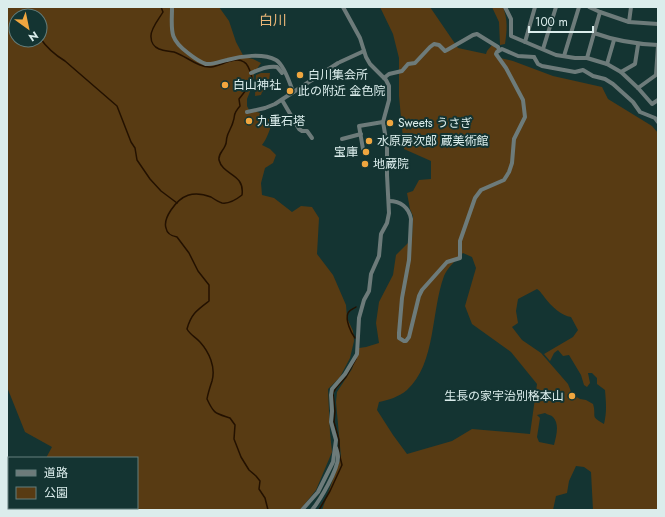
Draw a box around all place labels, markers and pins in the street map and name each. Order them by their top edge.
place label: 白川集会所 [308,66,368,84]
marker: 白川集会所 [295,70,305,80]
place label: 白山神社 [233,76,281,94]
marker: 白山神社 [220,80,230,90]
place label: 此の附近 金色院 [298,82,386,100]
marker: 此の附近 金色院 [285,86,295,96]
place label: 九重石塔 [257,112,305,130]
place label: Sweets うさぎ [398,114,472,132]
marker: 九重石塔 [244,116,254,126]
marker: Sweets うさぎ [385,118,395,128]
place label: 水原房次郎 蔵美術館 [377,132,489,150]
marker: 水原房次郎 蔵美術館 [364,136,374,146]
place label: 宝庫 [334,143,358,161]
marker: 宝庫 [361,147,371,157]
place label: 地蔵院 [373,155,409,173]
marker: 地蔵院 [360,159,370,169]
place label: 生長の家宇治別格本山 [444,387,564,405]
marker: 生長の家宇治別格本山 [567,391,577,401]

